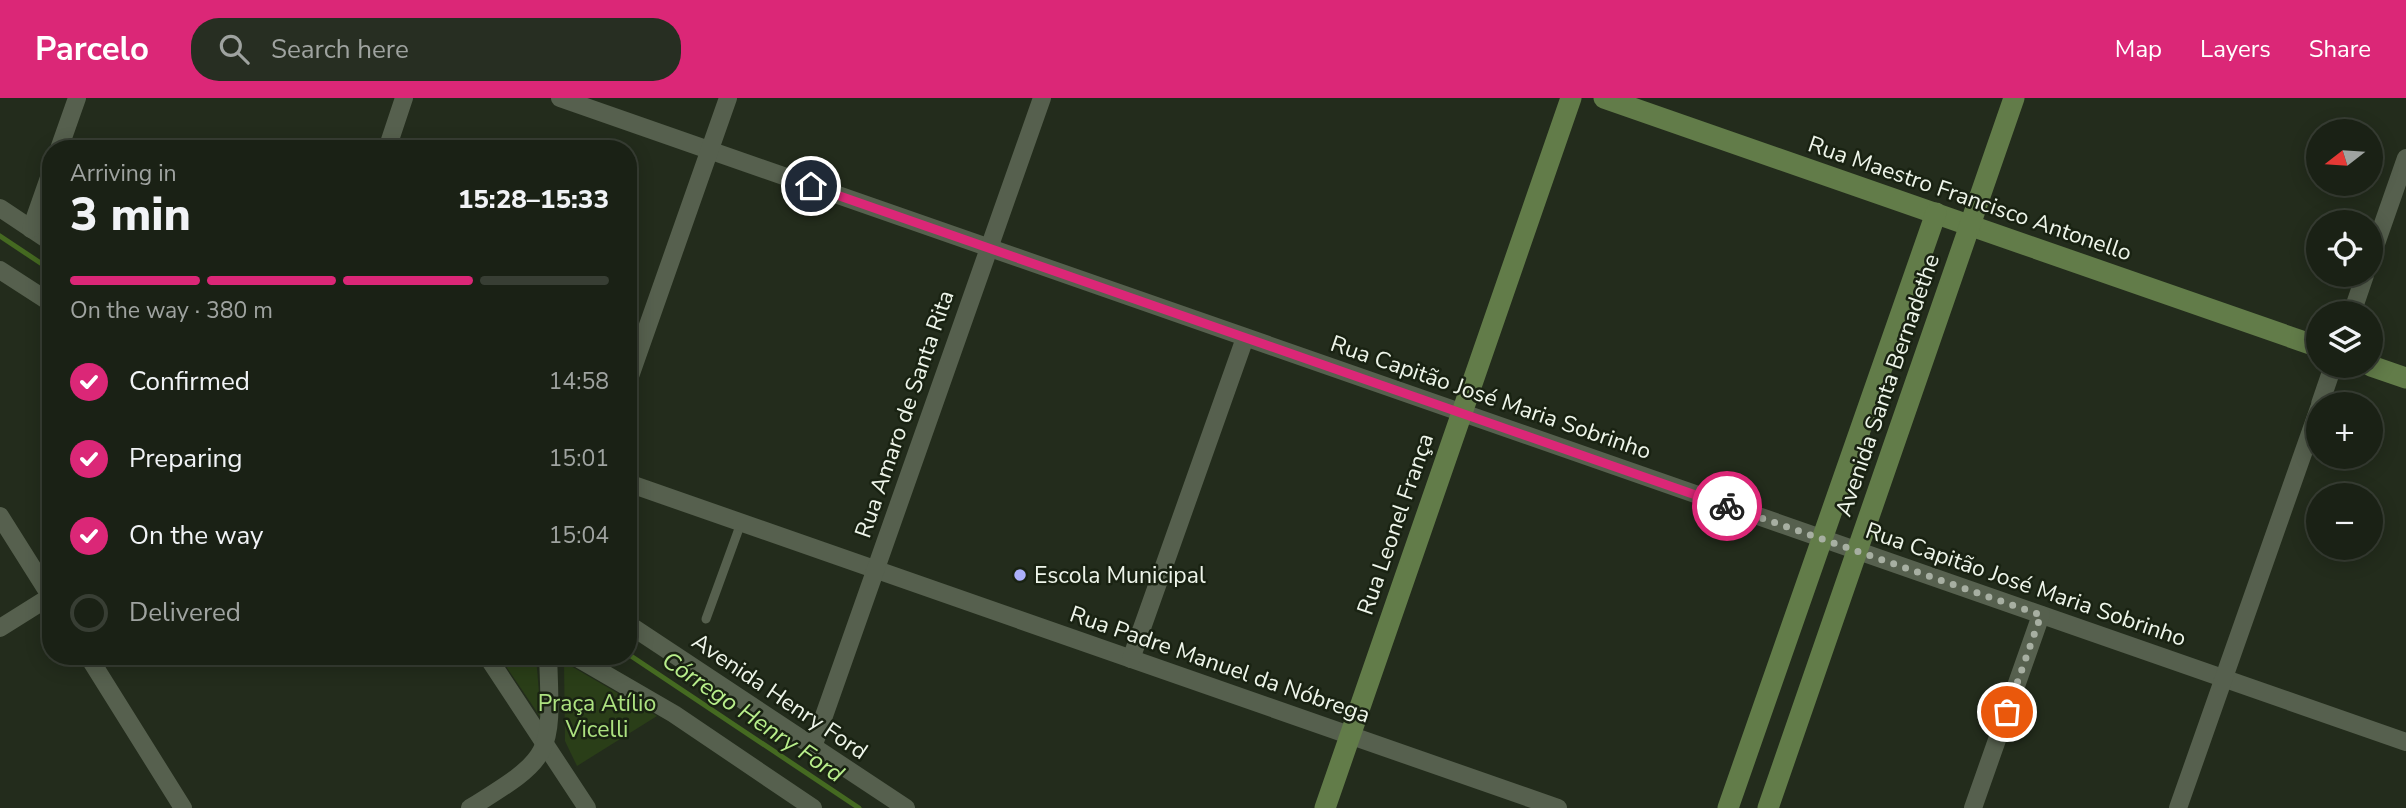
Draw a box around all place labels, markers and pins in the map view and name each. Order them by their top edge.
pin [781,156,841,216]
place label: Escola Municipal [1034,560,1206,591]
marker: Escola Municipal [1012,567,1028,583]
pin [1977,682,2037,742]

